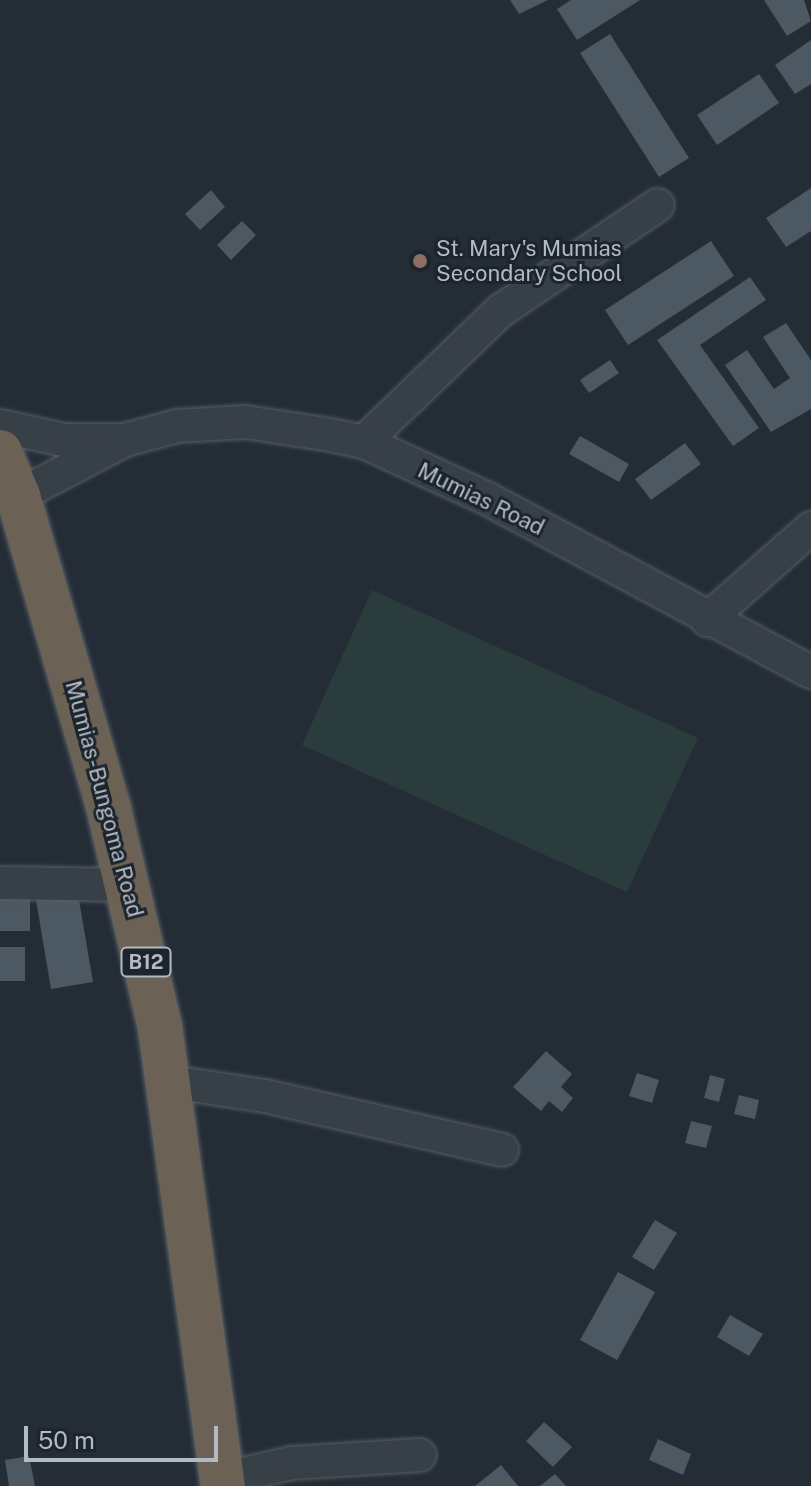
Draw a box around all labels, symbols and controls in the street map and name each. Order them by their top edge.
place label: St. Mary's Mumias Secondary School [436,235,622,286]
marker: St. Mary's Mumias Secondary School [411,252,429,270]
street label: Mumias Road [413,457,549,541]
street label: Mumias-Bungoma Road [60,678,148,920]
road number: B12 [120,946,172,978]
scale bar [28,1410,222,1460]
text: 50 m [38,1426,95,1454]

